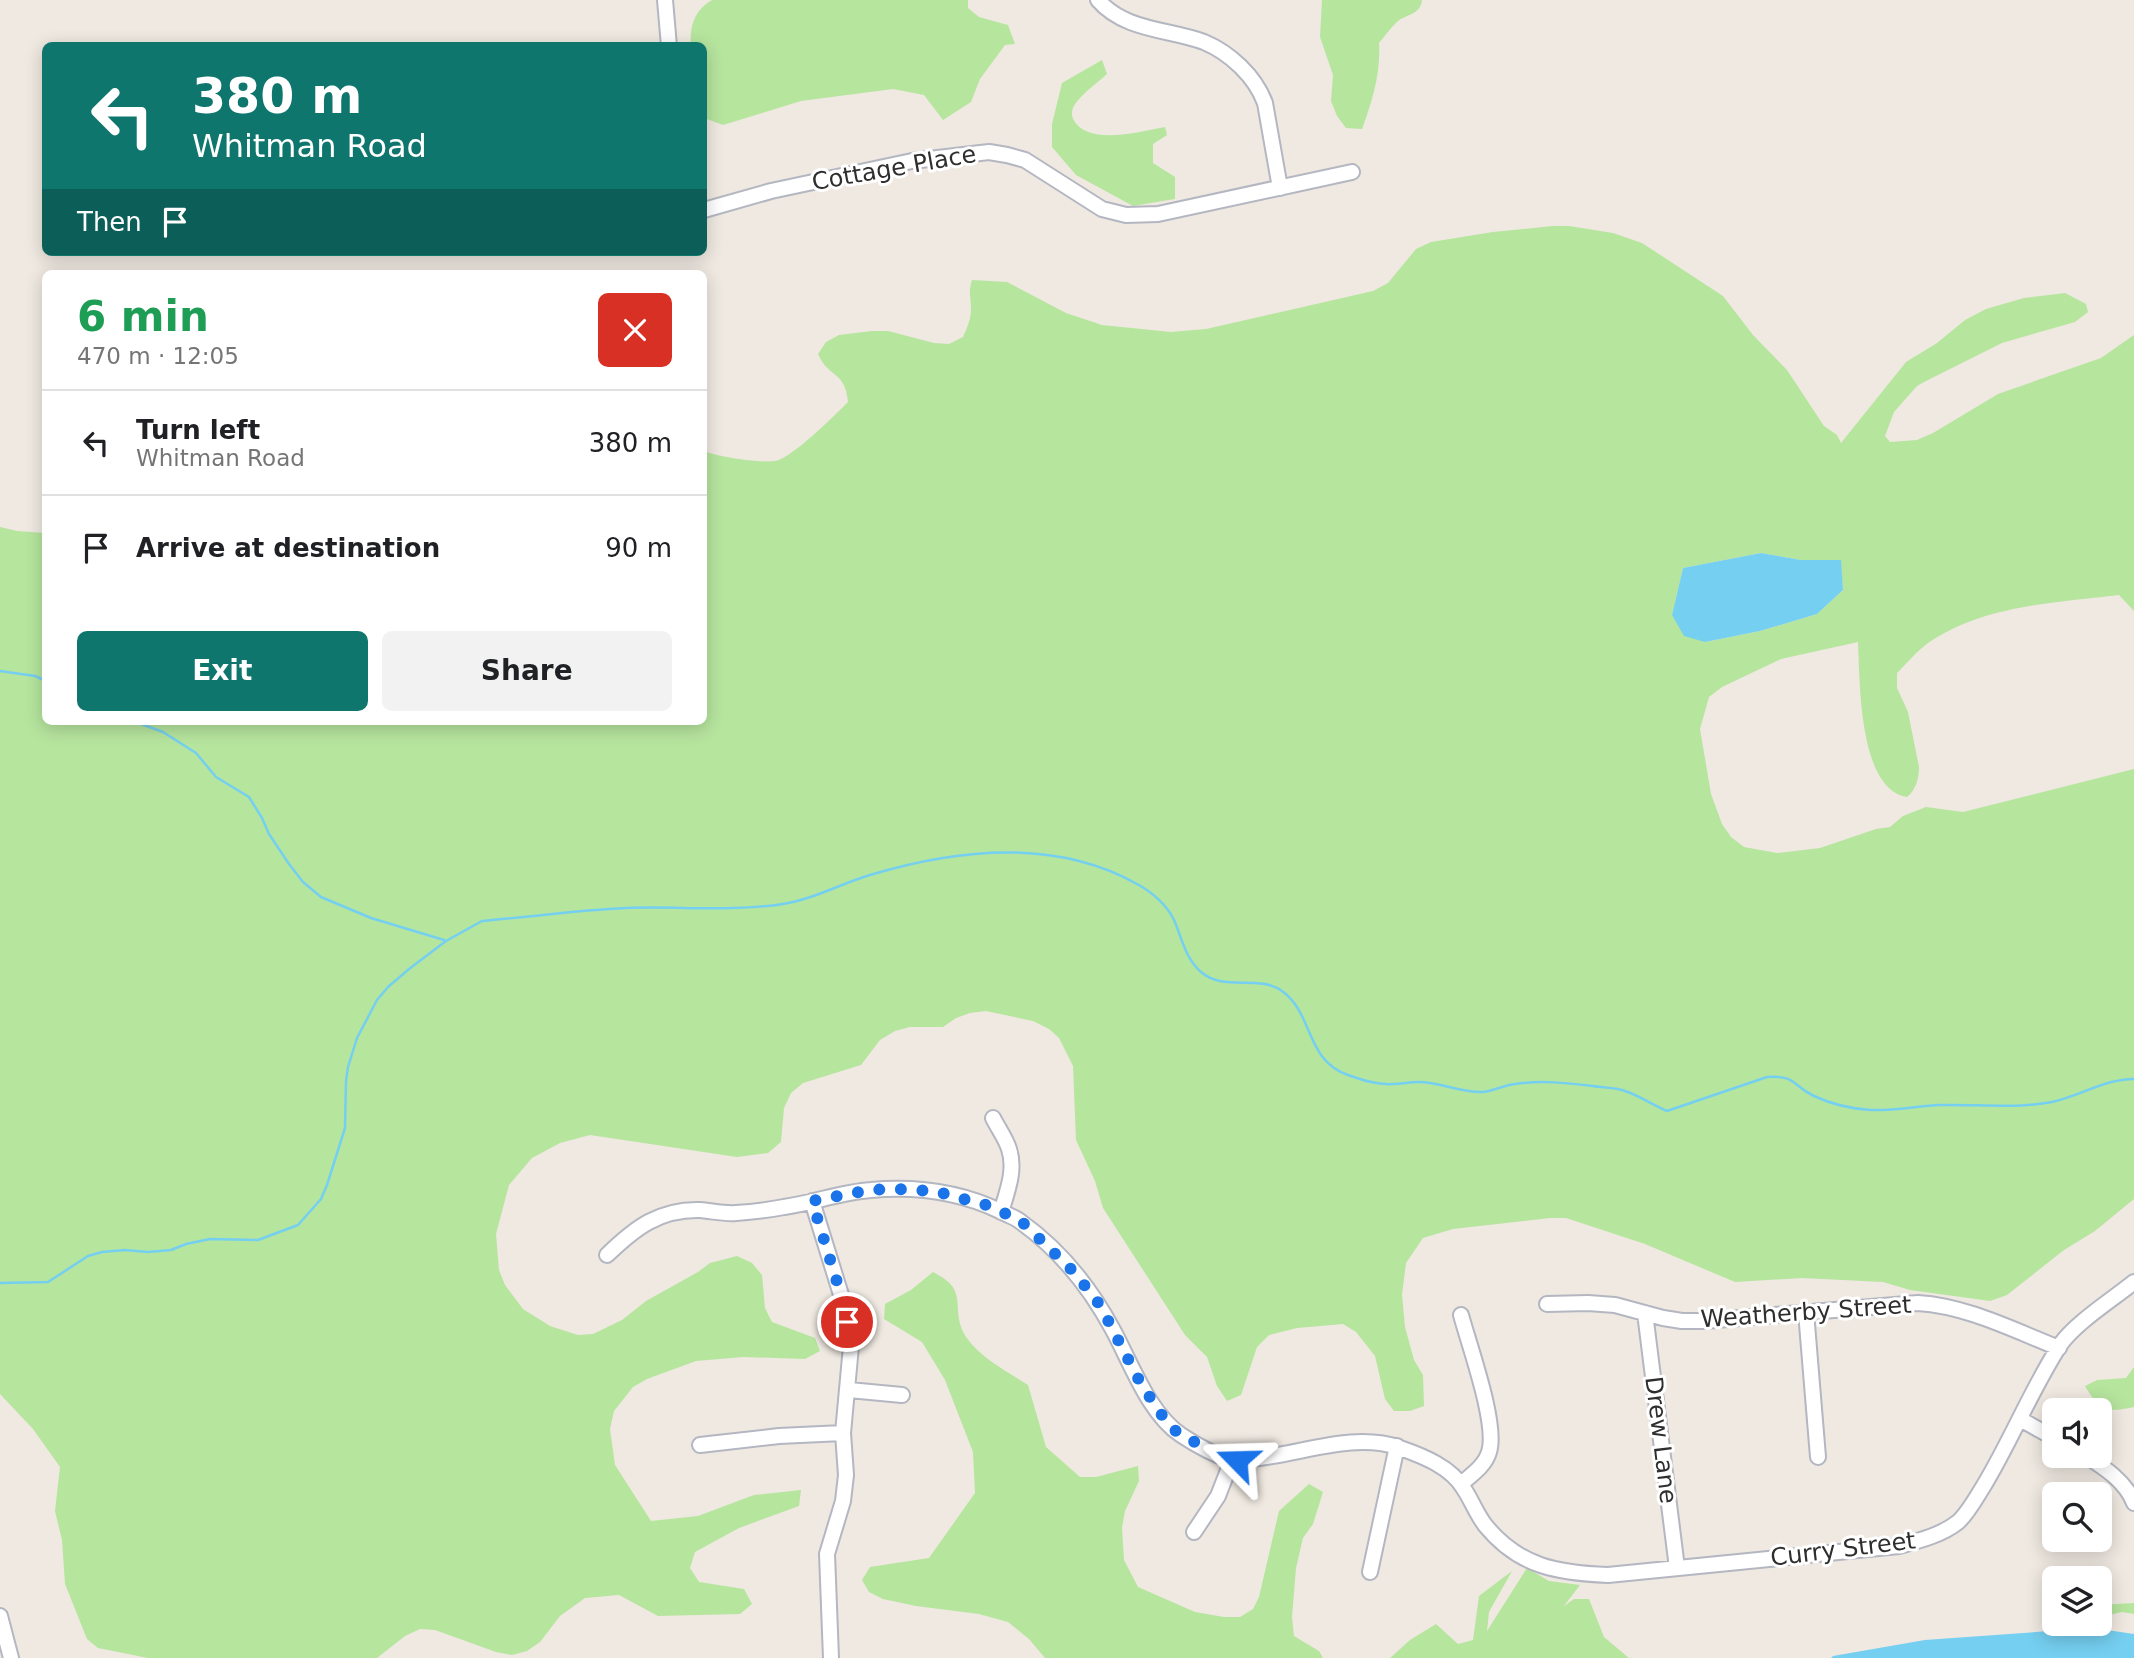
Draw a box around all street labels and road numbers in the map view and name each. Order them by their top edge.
street label: Cottage Place [810,140,978,196]
street label: Weatherby Street [1700,1291,1912,1333]
street label: Drew Lane [1639,1375,1683,1505]
street label: Curry Street [1769,1526,1917,1572]

